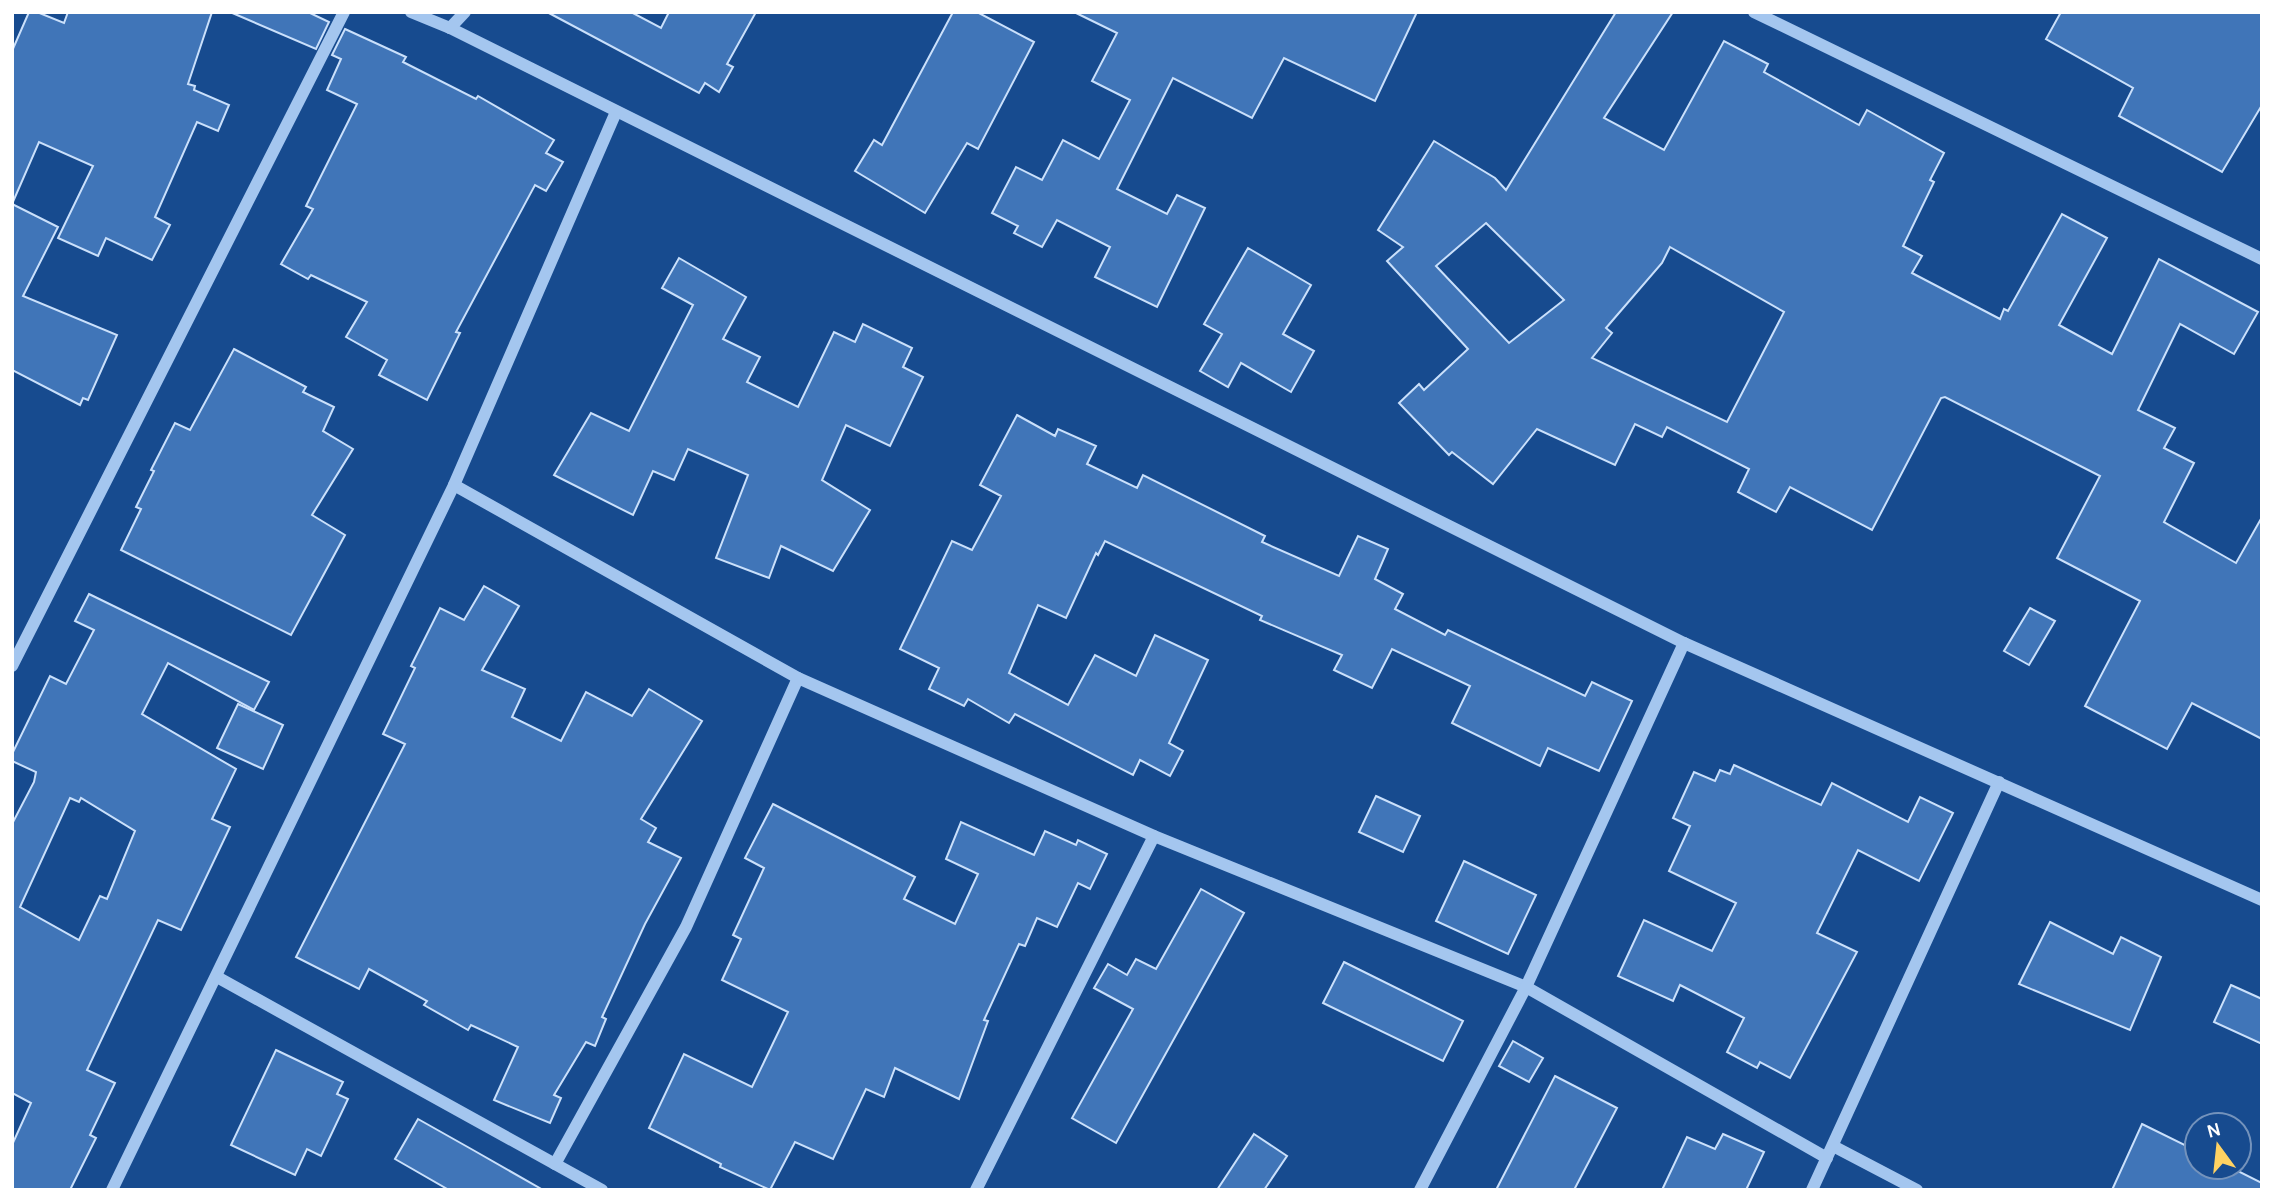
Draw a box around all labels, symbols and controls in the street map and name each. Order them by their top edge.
north arrow [2183,1111,2253,1181]
text: N [2204,1118,2223,1143]

